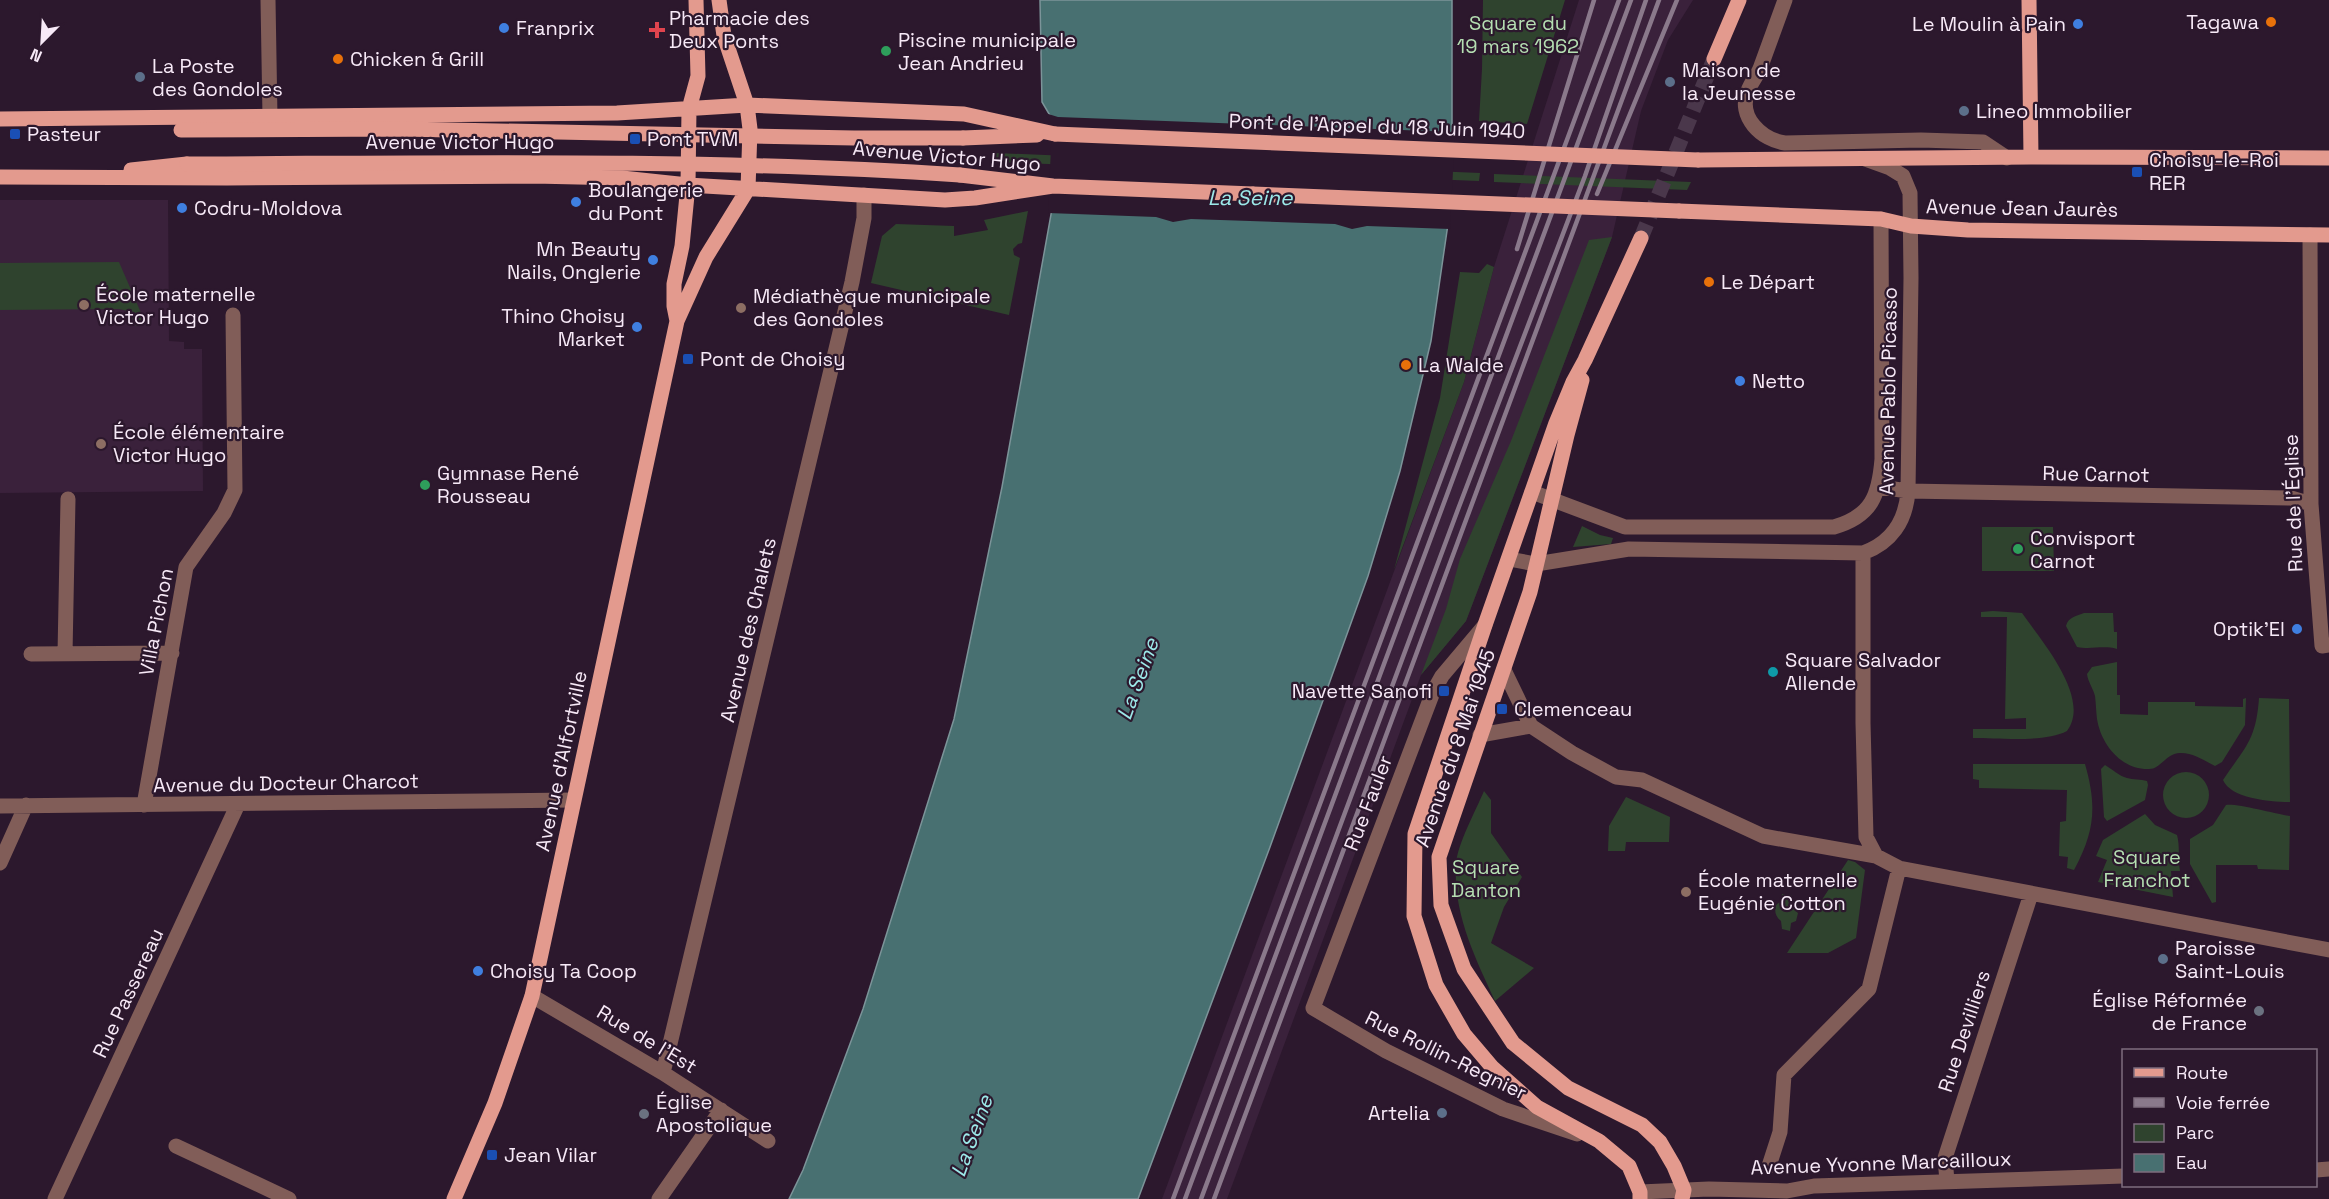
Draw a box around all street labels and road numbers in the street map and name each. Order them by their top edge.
street label: Pont de l'Appel du 18 Juin 1940 [1228,108,1526,144]
street label: Avenue Victor Hugo [366,129,554,155]
street label: Avenue Victor Hugo [852,135,1042,177]
street label: Avenue Jean Jaurès [1926,193,2118,223]
street label: Avenue Pablo Picasso [1873,287,1903,495]
street label: Rue de l'Église [2278,434,2308,572]
street label: Rue Carnot [2042,460,2150,488]
street label: Avenue des Chalets [714,535,782,725]
street label: Villa Pichon [133,566,179,678]
street label: Avenue du 8 Mai 1945 [1409,646,1501,850]
street label: Avenue d'Alfortville [529,668,593,854]
street label: Rue Fauler [1338,752,1398,854]
street label: Avenue du Docteur Charcot [153,768,419,798]
street label: Rue Passereau [87,924,169,1062]
street label: Rue Devilliers [1932,967,1996,1095]
street label: Rue de l'Est [592,999,702,1079]
street label: Rue Rollin-Regnier [1361,1005,1531,1105]
street label: Avenue Yvonne Marcailloux [1750,1145,2012,1181]

